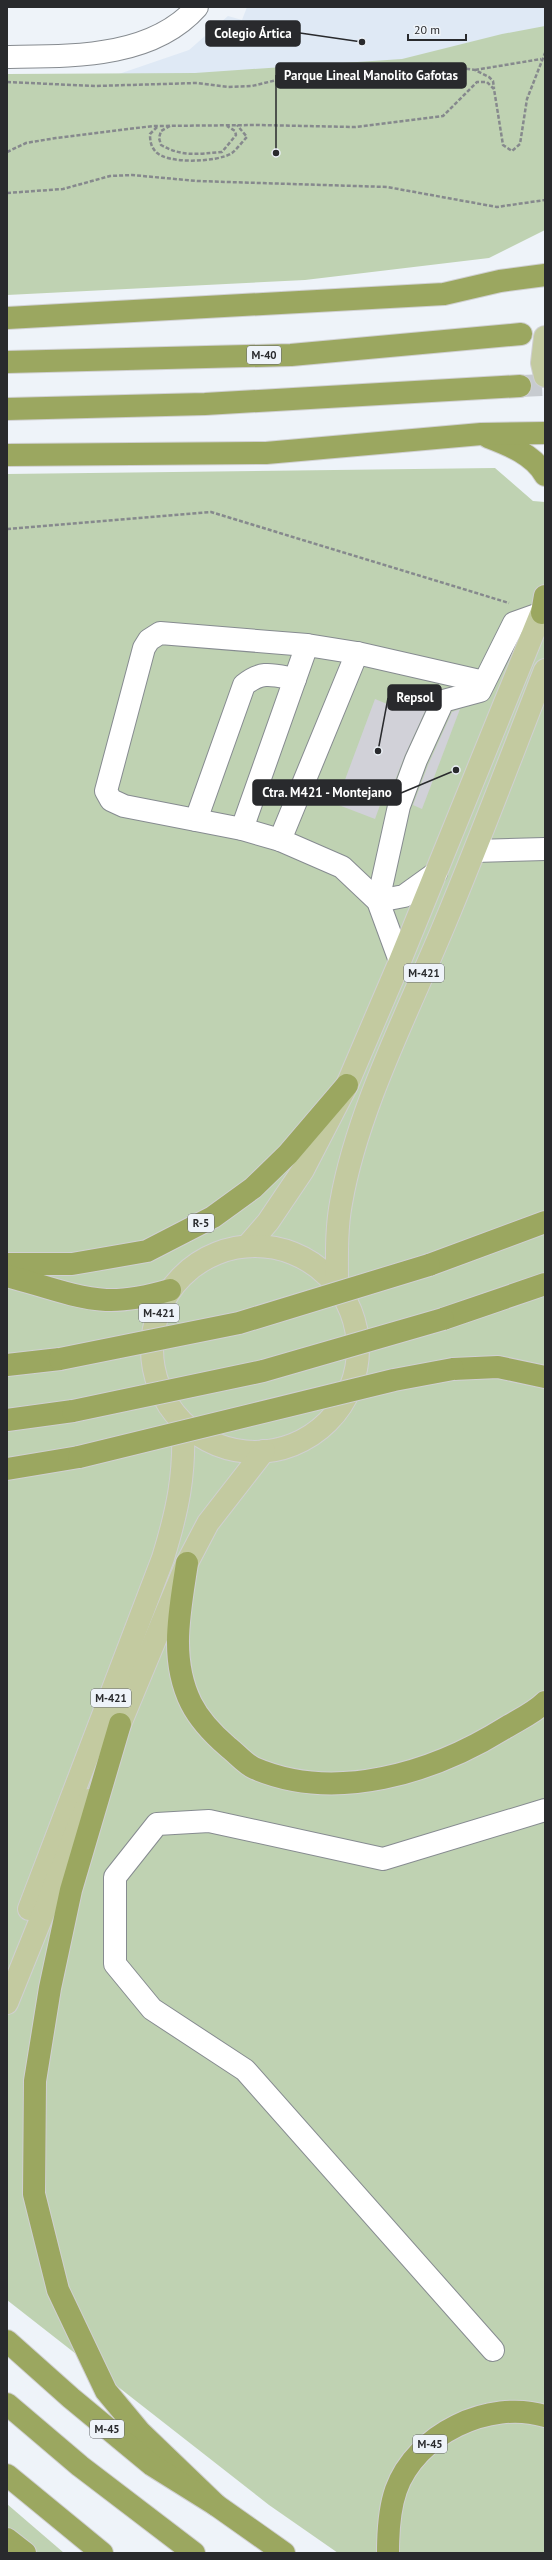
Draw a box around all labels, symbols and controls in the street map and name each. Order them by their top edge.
scale bar [408,16,466,42]
callout: Colegio Ártica [206,21,300,46]
text: 20 m [414,22,440,37]
text: Colegio Ártica [214,25,292,42]
callout: Parque Lineal Manolito Gafotas [276,63,466,88]
text: Parque Lineal Manolito Gafotas [284,67,459,84]
road number: M-40 [247,346,281,364]
callout: Repsol [388,685,441,710]
text: Repsol [396,689,434,706]
callout: Ctra. M421 - Montejano [253,780,401,805]
text: Ctra. M421 - Montejano [262,784,392,801]
road number: M-421 [404,964,444,982]
road number: R-5 [188,1214,214,1232]
road number: M-421 [139,1304,179,1322]
road number: M-421 [91,1689,131,1707]
road number: M-45 [90,2420,124,2438]
road number: M-45 [413,2435,447,2453]

